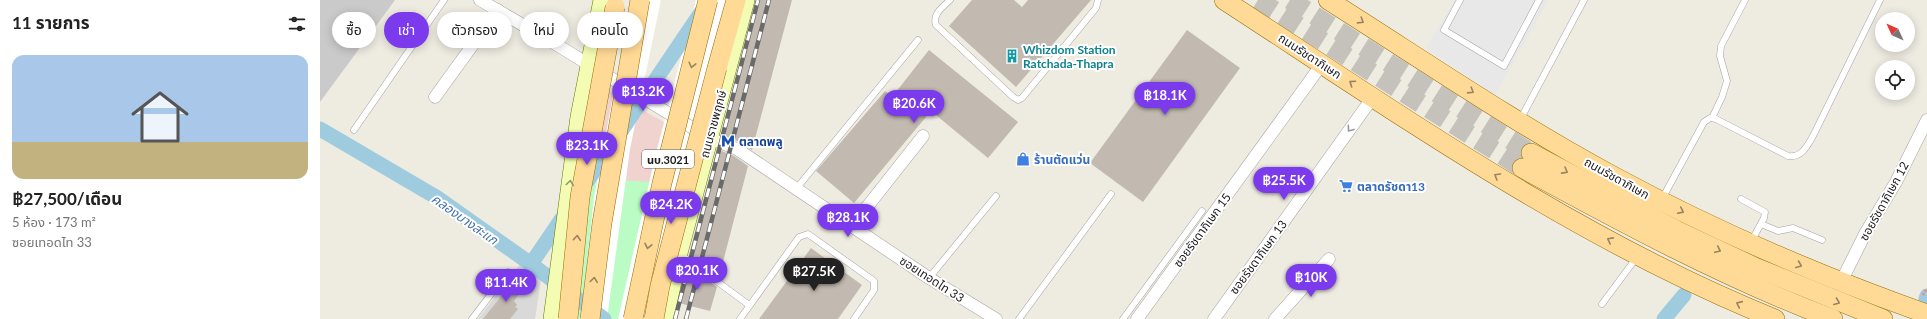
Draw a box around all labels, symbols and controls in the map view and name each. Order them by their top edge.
text: 11 รายการ [12,12,89,33]
chip: ซื้อ [332,12,376,48]
chip: เช่า [384,12,429,48]
chip: ตัวกรอง [437,12,512,48]
chip: ใหม่ [520,12,569,48]
chip: คอนโด [577,12,643,48]
north arrow [1875,12,1915,52]
map controls [1875,12,1915,100]
icon: filters [286,13,308,35]
one-way arrow [1357,16,1364,24]
street label: ถนนรัชดาภิเษก [1276,30,1344,82]
place label: Whizdom Station Ratchada-Thapra [1023,42,1116,71]
building icon: Whizdom Station Ratchada-Thapra [1004,48,1020,64]
button: locate [1875,60,1915,100]
one-way arrow [688,61,697,68]
pin: ฿13.2K [610,78,676,112]
icon: home [124,81,196,153]
one-way arrow [1349,81,1356,88]
pin: ฿18.1K [1132,82,1198,116]
text: ฿13.2K [621,83,665,99]
one-way arrow [1467,86,1474,94]
text: ฿18.1K [1143,87,1187,103]
street label: ถนนราชพฤกษ์ [697,88,729,160]
pin: ฿20.6K [881,90,947,124]
text: ฿20.6K [892,95,936,111]
one-way arrow [1347,125,1355,132]
pin: ฿23.1K [554,132,620,166]
metro station icon: ตลาดพลู [720,133,736,149]
place label: ตลาดพลู [739,134,783,150]
text: ฿23.1K [565,137,609,153]
road number: นบ.3021 [642,150,694,168]
shop icon: ร้านตัดแว่น [1015,151,1031,167]
place label: ร้านตัดแว่น [1034,152,1090,167]
street label: ถนนรัชดาภิเษก [1582,154,1652,202]
street label: ซอยรัชดาภิเษก 12 [1856,159,1912,243]
pin: ฿25.5K [1251,167,1317,201]
one-way arrow [1561,167,1568,174]
text: ฿25.5K [1262,172,1306,188]
one-way arrow [1494,173,1501,180]
supermarket icon: ตลาดรัชดา13 [1338,178,1354,194]
place label: ตลาดรัชดา13 [1357,179,1425,194]
one-way arrow [565,180,574,186]
text: ฿27,500/เดือน [12,188,122,209]
water label: คลองบางสะแก [429,190,502,248]
street label: ซอยรัชดาภิเษก 15 [1170,190,1234,270]
pin: ฿24.2K [638,191,704,225]
text: ฿24.2K [649,196,693,212]
pin: ฿28.1K [815,204,881,238]
one-way arrow [1677,206,1684,214]
text: ฿28.1K [826,209,870,225]
text: 5 ห้อง · 173 m² [12,214,96,230]
street label: ซอยรัชดาภิเษก 13 [1226,217,1290,297]
text: ซอยเทอดไท 33 [12,234,92,250]
one-way arrow [572,235,581,241]
one-way arrow [1606,238,1614,245]
one-way arrow [644,242,652,249]
one-way arrow [1714,245,1722,253]
street label: ซอยเทอดไท 33 [897,253,967,305]
pin: ฿20.1K [664,257,730,291]
pin: ฿27.5K [781,258,847,292]
one-way arrow [1796,260,1803,268]
text: ฿20.1K [675,262,719,278]
text: ฿27.5K [792,263,836,279]
pin: ฿10K [1287,264,1335,298]
pin: ฿11.4K [473,269,539,303]
text: ฿10K [1295,269,1327,285]
text: ฿11.4K [484,274,528,290]
one-way arrow [590,277,599,283]
one-way arrow [1834,297,1841,305]
one-way arrow [1735,301,1743,309]

